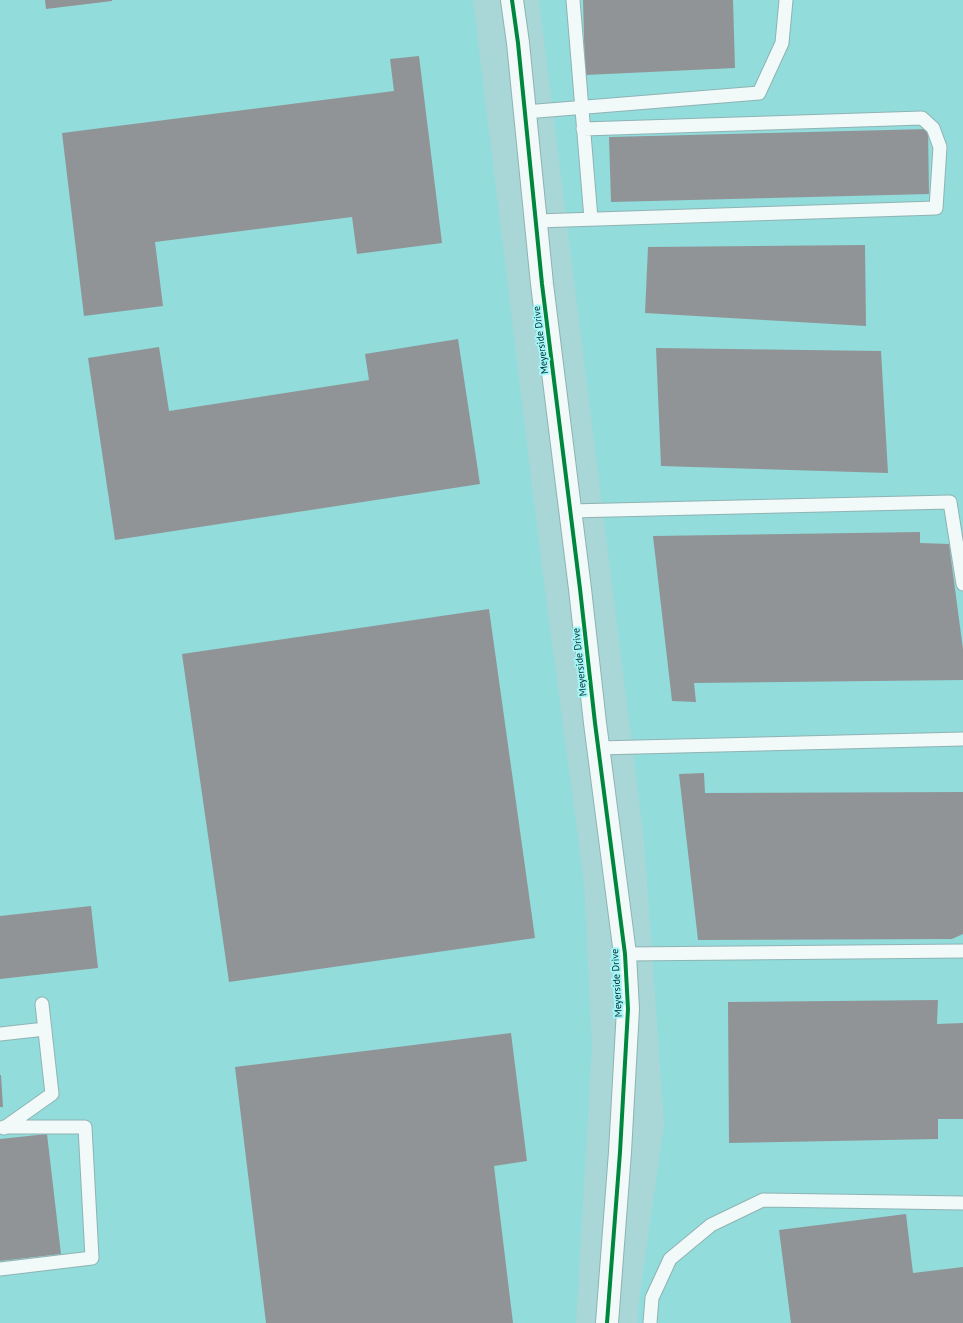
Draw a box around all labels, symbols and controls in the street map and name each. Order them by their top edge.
street label: Meyerside Drive [531,305,551,375]
street label: Meyerside Drive [570,627,590,697]
street label: Meyerside Drive [609,949,625,1017]

